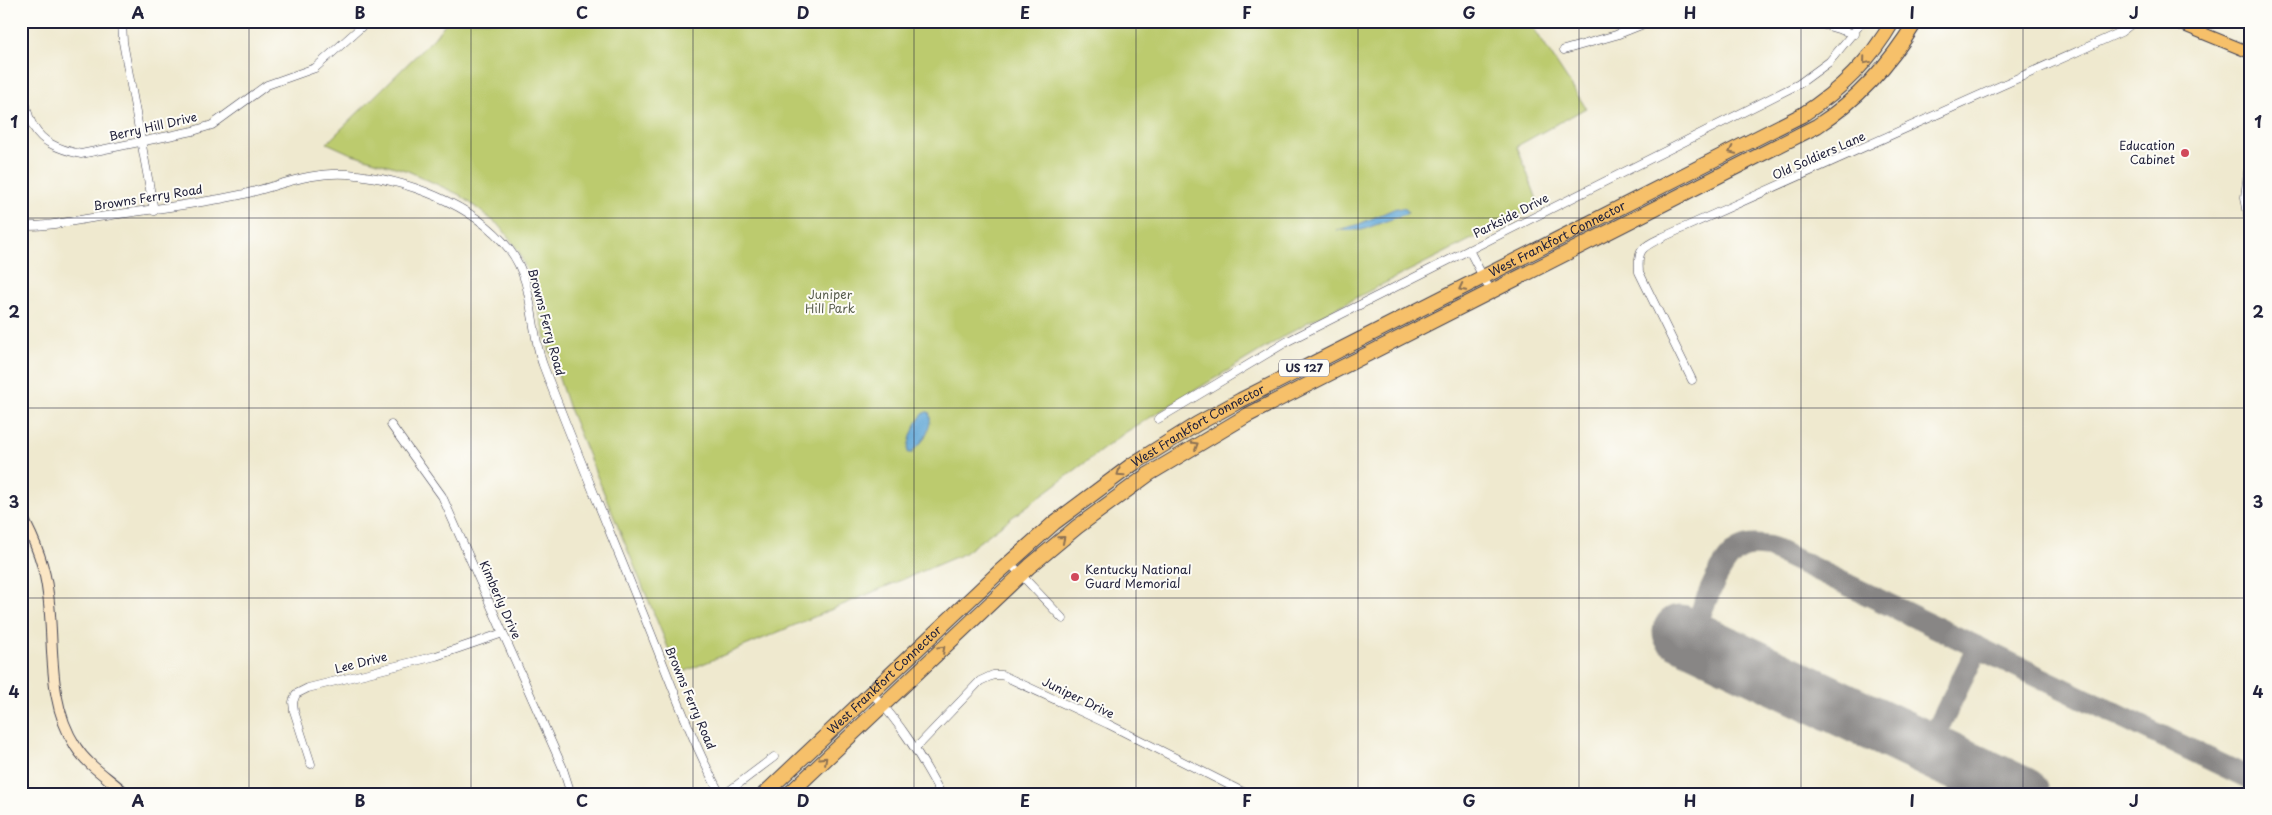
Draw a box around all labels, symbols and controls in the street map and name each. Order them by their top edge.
text: A [132,0,145,24]
text: B [355,0,366,24]
text: C [576,0,588,24]
text: D [797,0,809,24]
text: E [1020,0,1030,24]
text: F [1242,0,1252,24]
text: G [1462,0,1476,24]
text: H [1684,0,1696,24]
text: I [1909,0,1915,24]
text: J [2129,0,2139,24]
one-way arrow [1863,56,1872,65]
street label: Berry Hill Drive [107,107,199,145]
text: 1 [10,109,18,133]
text: 1 [2254,109,2262,133]
street label: Old Soldiers Lane [1769,126,1868,184]
place label: Education Cabinet [2119,136,2175,168]
one-way arrow [1728,145,1737,155]
marker: Education Cabinet [2179,147,2191,159]
street label: Browns Ferry Road [92,179,204,215]
street label: Parkside Drive [1470,188,1551,242]
street label: West Frankfort Connector [1485,196,1629,281]
street label: Browns Ferry Road [524,266,570,377]
one-way arrow [1459,282,1468,292]
park label: Juniper Hill Park [805,285,855,317]
text: 2 [8,299,20,323]
text: 2 [2252,299,2264,323]
road number: US 127 [1279,359,1329,376]
street label: West Frankfort Connector [1127,379,1268,471]
one-way arrow [1189,442,1198,452]
one-way arrow [1116,467,1126,476]
text: 3 [9,489,19,513]
text: 3 [2253,489,2263,513]
one-way arrow [1056,536,1065,544]
street label: Kimberly Drive [476,558,526,642]
place label: Kentucky National Guard Memorial [1085,560,1191,592]
marker: Kentucky National Guard Memorial [1069,571,1081,583]
street label: West Frankfort Connector [823,620,946,738]
street label: Browns Ferry Road [661,643,721,752]
one-way arrow [937,646,946,655]
street label: Lee Drive [333,647,389,677]
street label: Juniper Drive [1039,672,1118,722]
text: 4 [9,679,20,703]
text: 4 [2253,679,2264,703]
one-way arrow [819,757,828,766]
text: A [132,788,145,812]
text: B [355,788,366,812]
text: C [576,788,588,812]
text: D [797,788,809,812]
text: E [1020,788,1030,812]
text: F [1242,788,1252,812]
text: G [1462,788,1476,812]
text: H [1684,788,1696,812]
text: I [1909,788,1915,812]
text: J [2129,788,2139,812]

